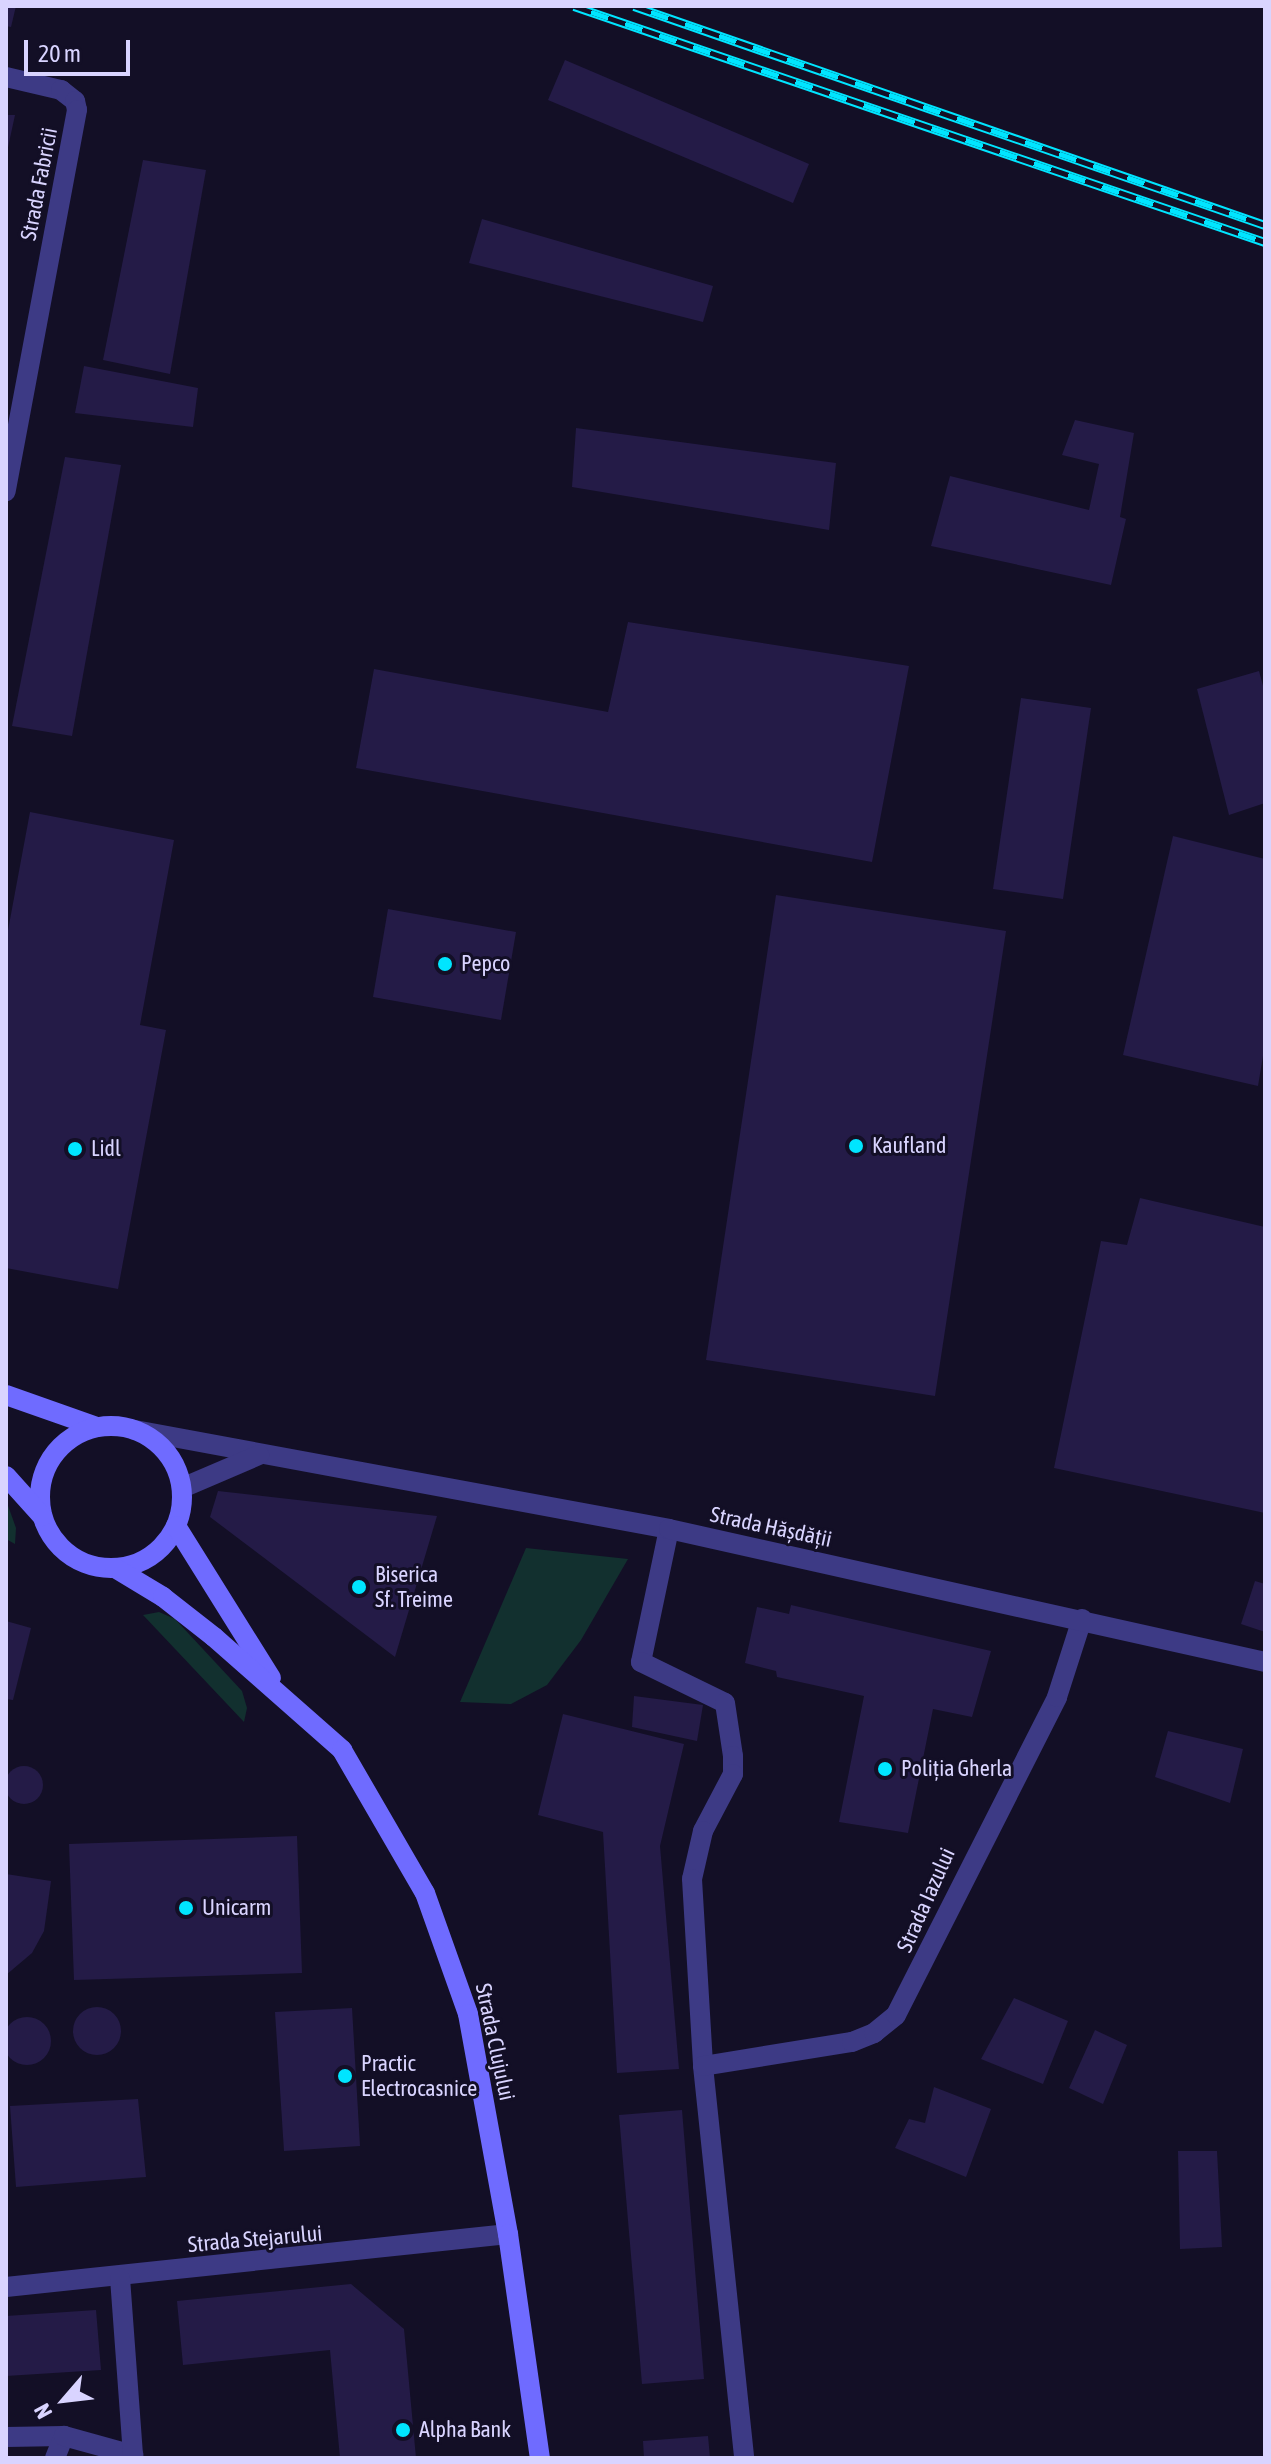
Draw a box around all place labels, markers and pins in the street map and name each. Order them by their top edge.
place label: Pepco [461,951,510,977]
marker: Pepco [436,955,454,973]
place label: Kaufland [872,1133,946,1159]
place label: Lidl [91,1136,121,1162]
marker: Kaufland [847,1137,865,1155]
marker: Lidl [66,1140,84,1158]
place label: Biserica Sf. Treime [375,1561,453,1612]
marker: Biserica Sf. Treime [350,1578,368,1596]
place label: Poliția Gherla [901,1756,1012,1782]
marker: Poliția Gherla [876,1760,894,1778]
place label: Unicarm [202,1895,271,1921]
marker: Unicarm [177,1899,195,1917]
place label: Practic Electrocasnice [361,2050,477,2102]
marker: Practic Electrocasnice [336,2067,354,2085]
place label: Alpha Bank [419,2417,511,2443]
marker: Alpha Bank [394,2421,412,2439]

